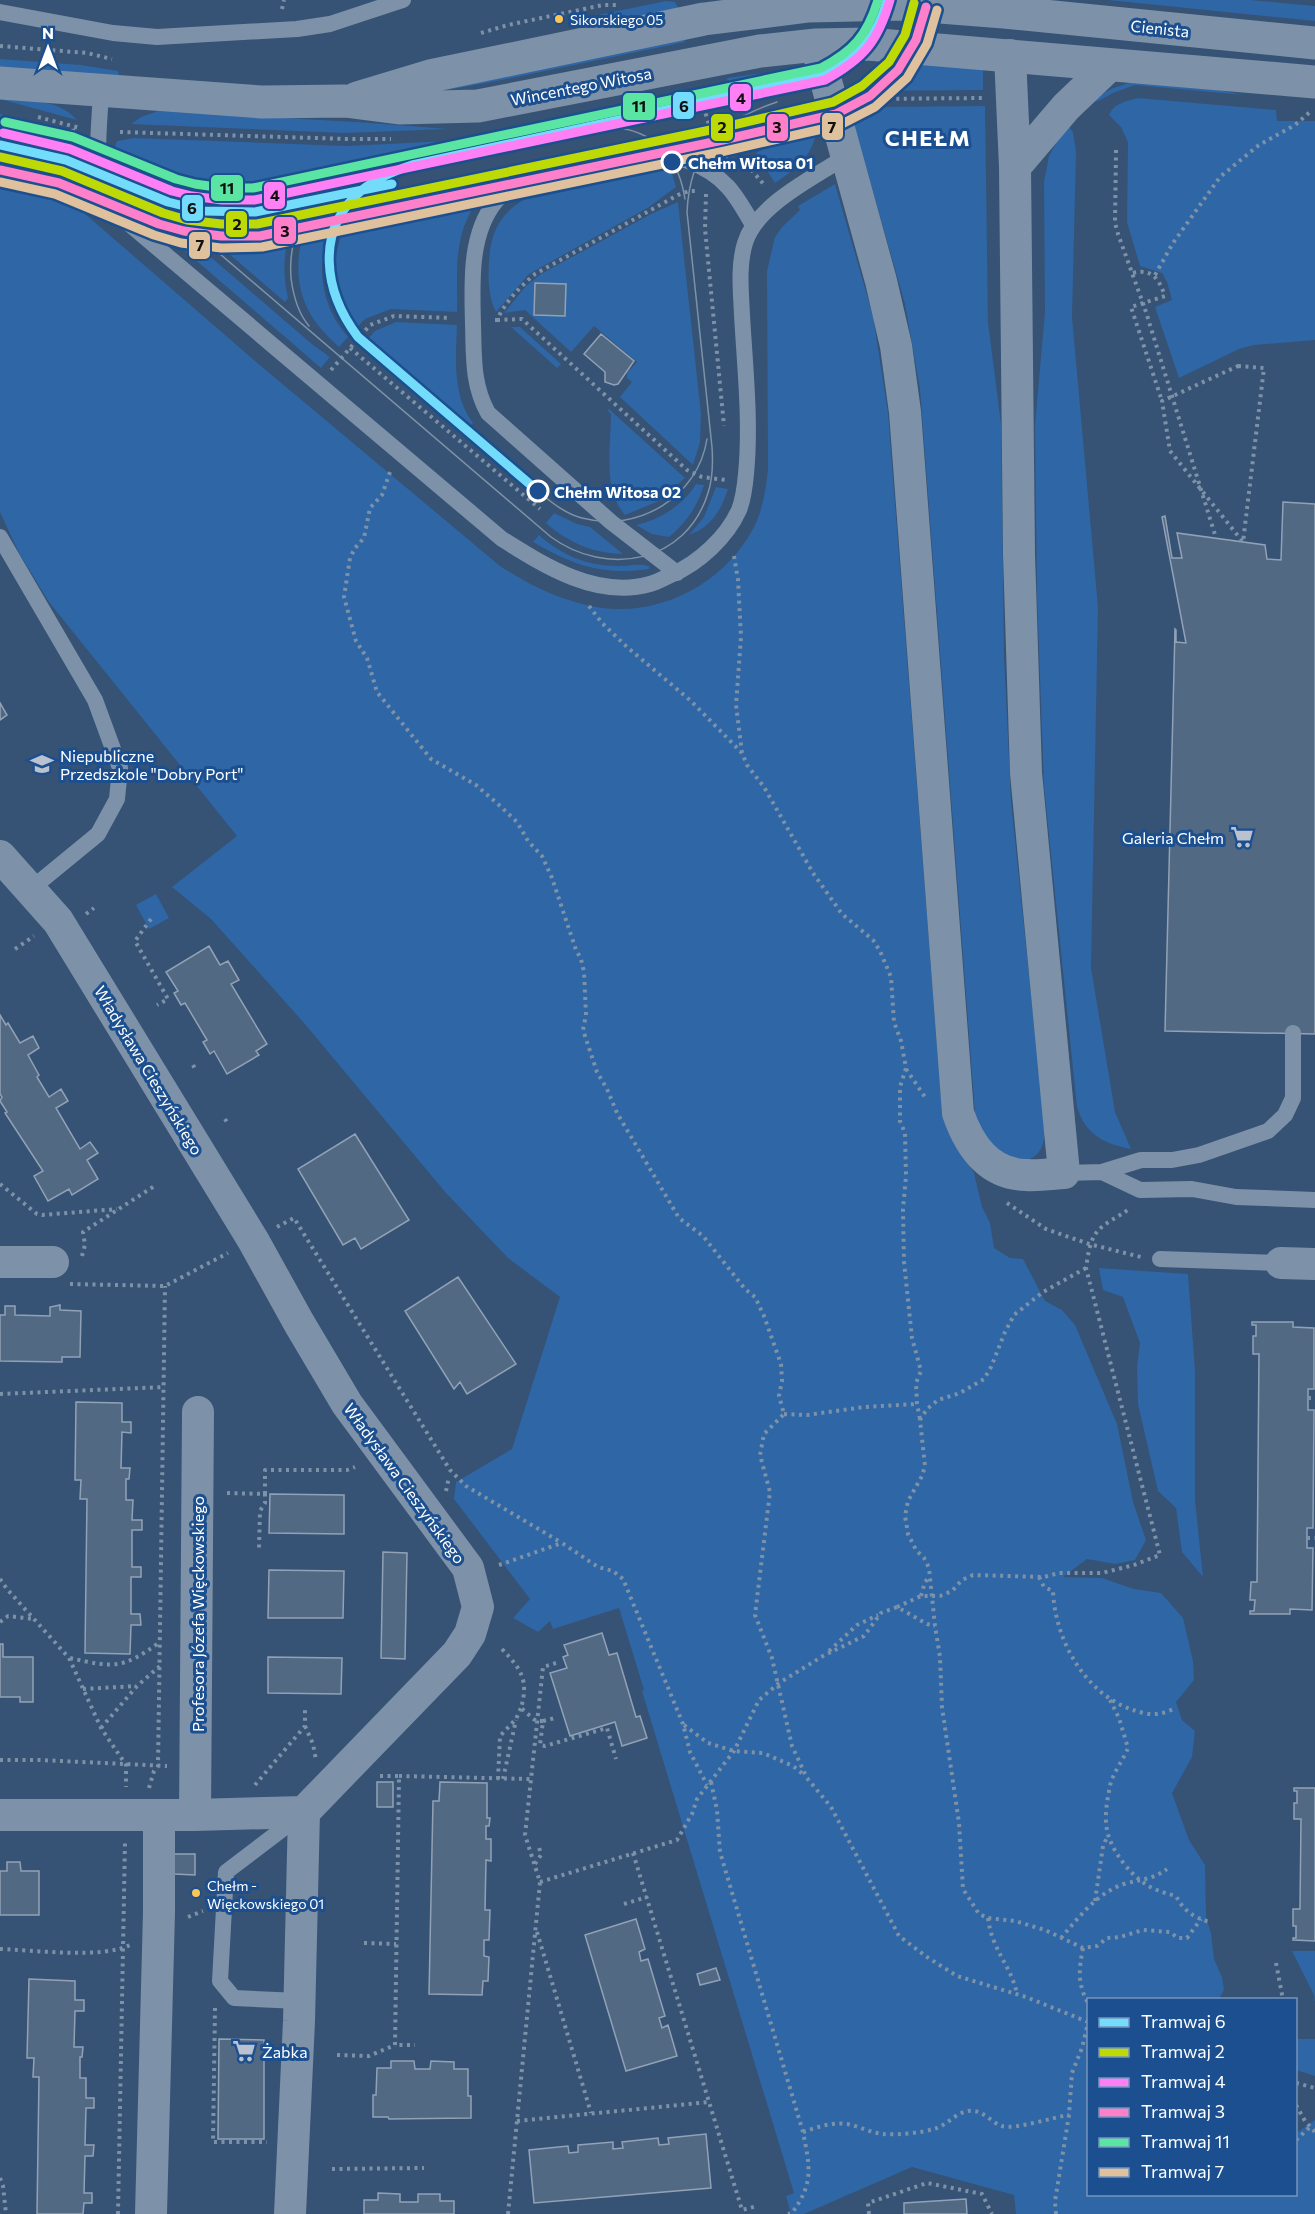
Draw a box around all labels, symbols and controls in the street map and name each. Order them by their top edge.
place label: Sikorskiego 05 [570,11,663,28]
marker: Sikorskiego 05 [553,13,565,25]
street label: Cienista [1130,15,1190,41]
north arrow [18,18,78,78]
text: N [42,23,54,42]
street label: Wincentego Witosa [509,63,653,109]
line badge: 4 [729,83,752,112]
text: 4 [736,88,746,107]
line badge: 6 [672,91,695,120]
line badge: 11 [622,92,656,121]
text: 11 [632,96,646,115]
text: 6 [679,96,689,115]
line badge: 7 [821,112,844,141]
line badge: 2 [710,113,734,142]
line badge: 3 [766,113,789,142]
text: 2 [717,117,727,136]
text: 3 [772,117,782,136]
text: 7 [828,117,837,136]
district label: CHEŁM [885,124,971,151]
marker: Chełm Witosa 01 [661,151,683,173]
place label: Chełm Witosa 01 [688,153,813,172]
line badge: 11 [210,174,244,202]
text: 11 [220,178,234,197]
line badge: 4 [263,181,286,210]
text: 4 [270,185,280,204]
line badge: 6 [181,194,204,222]
text: 6 [187,198,197,217]
line badge: 2 [225,210,248,238]
text: 2 [232,214,242,233]
line badge: 3 [273,216,297,245]
text: 3 [280,221,290,240]
line badge: 7 [188,231,211,260]
text: 7 [196,235,205,254]
marker: Chełm Witosa 02 [527,480,549,502]
place label: Chełm Witosa 02 [554,482,681,501]
place label: Niepubliczne Przedszkole "Dobry Port" [60,746,243,783]
school or university icon: Niepubliczne Przedszkole "Dobry Port" [29,751,55,777]
supermarket icon: Galeria Chełm [1229,824,1255,850]
place label: Galeria Chełm [1122,828,1224,847]
street label: Władysława Cieszyńskiego [91,982,207,1158]
street label: Władysława Cieszyńskiego [340,1399,470,1567]
street label: Profesora Józefa Więckowskiego [188,1496,207,1732]
place label: Chełm - Więckowskiego 01 [207,1877,324,1912]
marker: Chełm - Więckowskiego 01 [190,1887,202,1899]
legend [1087,1998,1297,2196]
text: Tramwaj 6 [1141,2010,1226,2032]
supermarket icon: Żabka [231,2038,257,2064]
text: Tramwaj 2 [1141,2040,1225,2062]
place label: Żabka [262,2042,308,2061]
text: Tramwaj 4 [1141,2070,1226,2092]
text: Tramwaj 3 [1141,2100,1225,2122]
text: Tramwaj 11 [1141,2130,1230,2152]
text: Tramwaj 7 [1141,2160,1224,2182]

